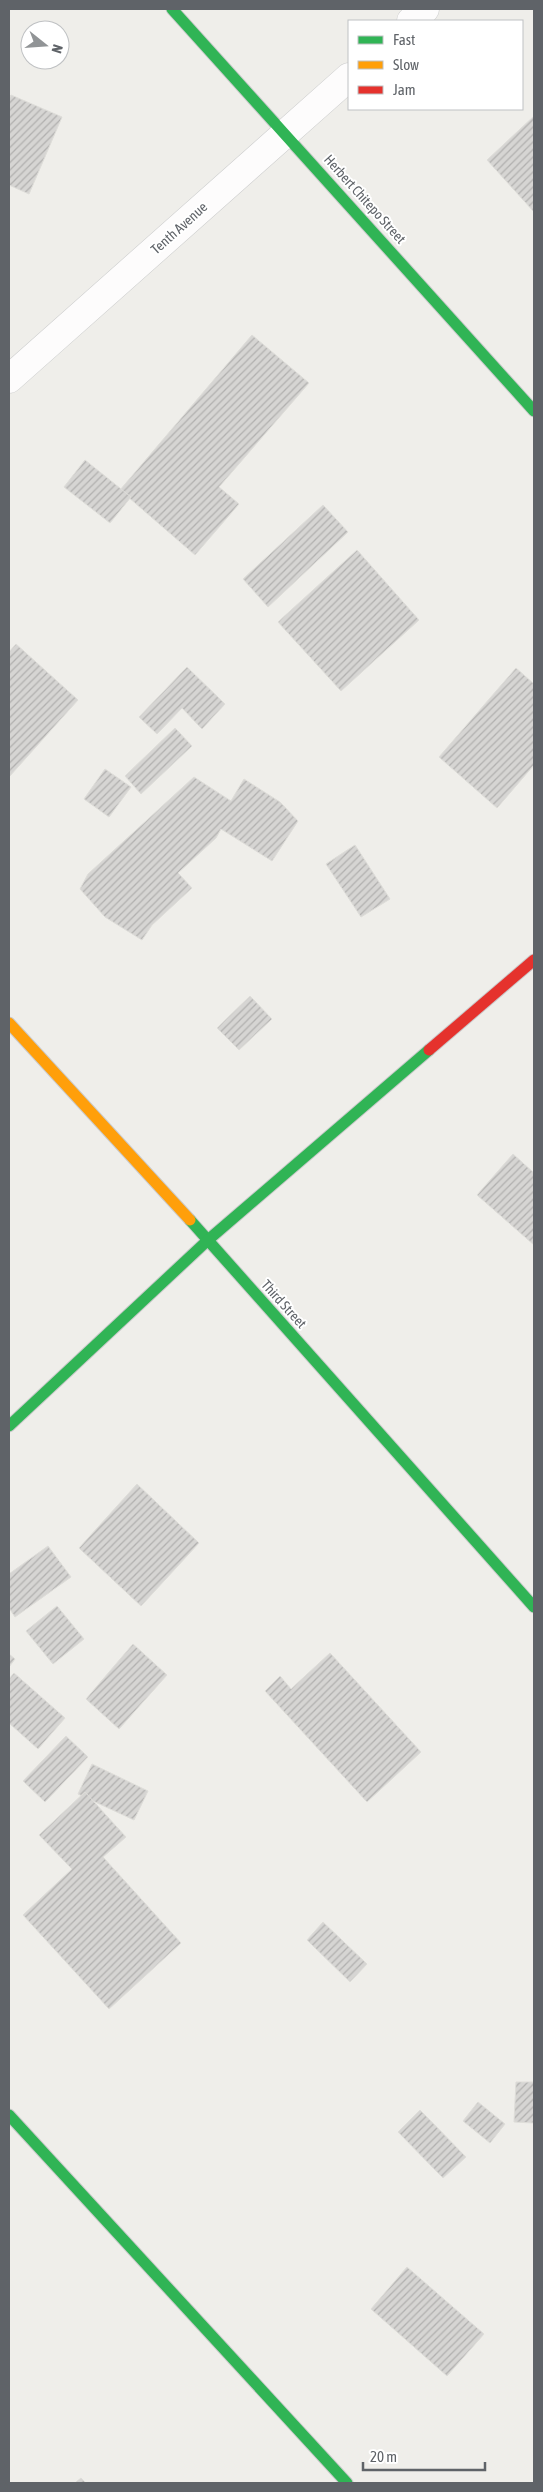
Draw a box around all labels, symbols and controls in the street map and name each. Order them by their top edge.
north arrow [20,20,70,70]
legend [348,20,523,110]
text: Fast [393,31,415,48]
text: N [49,43,66,55]
text: Slow [393,56,419,73]
text: Jam [393,81,416,98]
street label: Herbert Chitepo Street [321,151,409,247]
street label: Tenth Avenue [148,199,210,257]
street label: Third Street [258,1277,310,1331]
scale bar [363,2440,486,2472]
text: 20 m [370,2448,397,2465]

